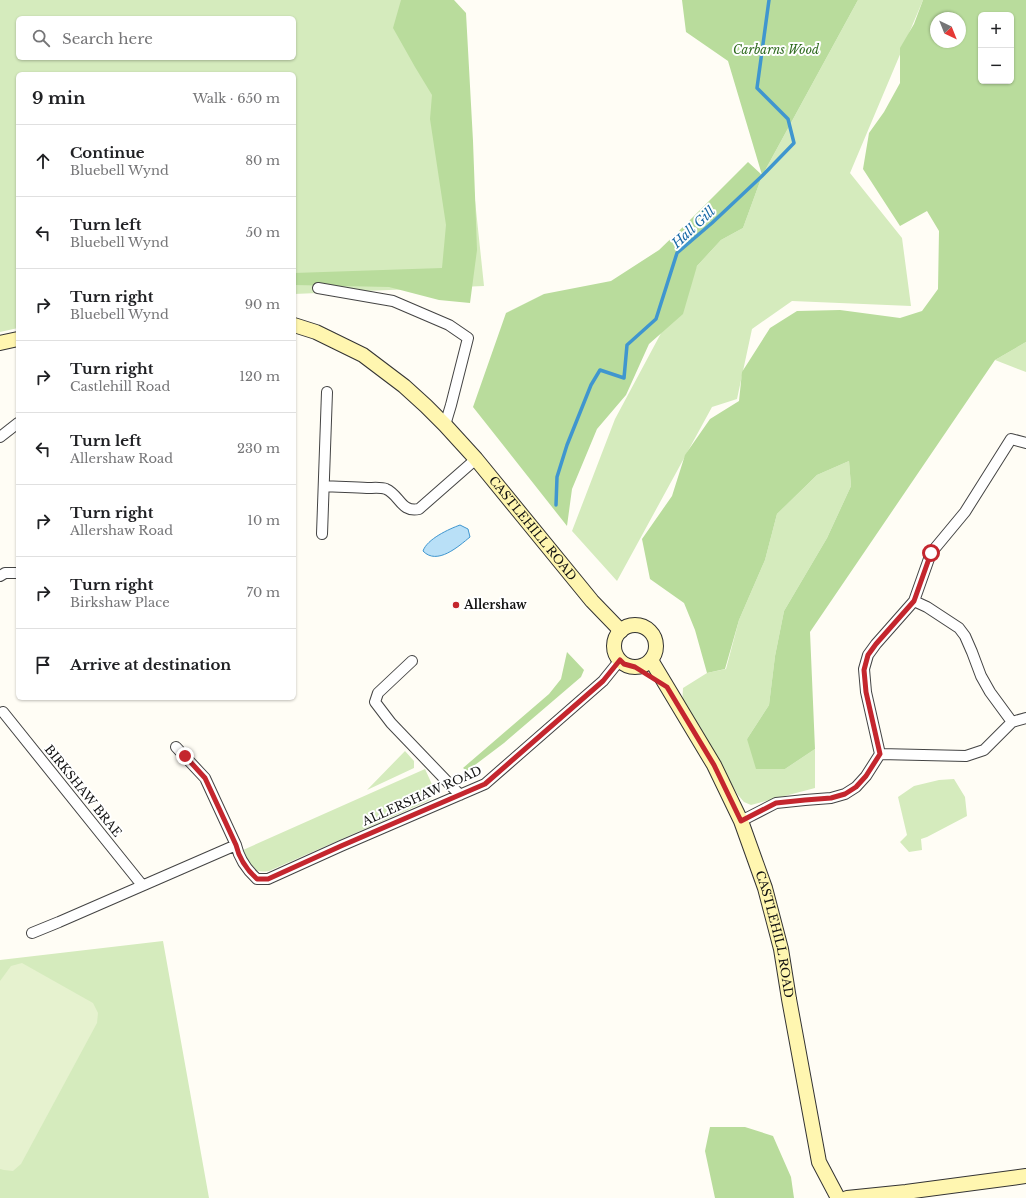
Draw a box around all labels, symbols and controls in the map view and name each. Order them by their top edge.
north arrow [930,12,966,48]
map controls [978,12,1014,84]
button: + [978,12,1014,48]
search box [16,16,296,60]
icon: search [30,27,52,49]
text: Search here [62,29,153,48]
park label: Carbarns Wood [733,42,820,57]
button: − [978,48,1014,84]
text: 9 min [32,88,85,109]
text: Walk · 650 m [193,90,280,107]
text: Continue [70,143,145,162]
icon: ahead [32,150,54,172]
text: 80 m [245,152,280,169]
text: Bluebell Wynd [70,162,169,179]
water label: Hall Gill [667,202,719,252]
text: Turn left [70,215,141,234]
icon: left [32,222,54,244]
text: 50 m [246,224,280,241]
text: Bluebell Wynd [70,234,169,251]
text: Turn right [70,287,153,306]
icon: right [32,294,54,316]
text: 90 m [245,296,280,313]
text: Bluebell Wynd [70,306,169,323]
text: Turn right [70,359,153,378]
icon: right [32,366,54,388]
text: 120 m [239,368,280,385]
text: Castlehill Road [70,378,170,395]
text: Turn left [70,431,141,450]
icon: left [32,438,54,460]
text: 230 m [237,440,280,457]
text: Allershaw Road [70,450,173,467]
street label: CASTLEHILL ROAD [486,473,580,583]
text: Turn right [70,503,153,522]
icon: right [32,510,54,532]
text: 10 m [247,512,280,529]
text: Allershaw Road [70,522,173,539]
route start [922,544,940,562]
text: Turn right [70,575,153,594]
icon: right [32,582,54,604]
text: 70 m [247,584,280,601]
text: Birkshaw Place [70,594,170,611]
place label: Allershaw [463,597,527,612]
marker: Allershaw [451,600,461,610]
icon: arrive [32,654,54,676]
text: Arrive at destination [70,655,231,674]
street label: BIRKSHAW BRAE [42,742,125,840]
route end [176,747,194,765]
street label: ALLERSHAW ROAD [359,762,484,829]
street label: CASTLEHILL ROAD [752,868,797,999]

